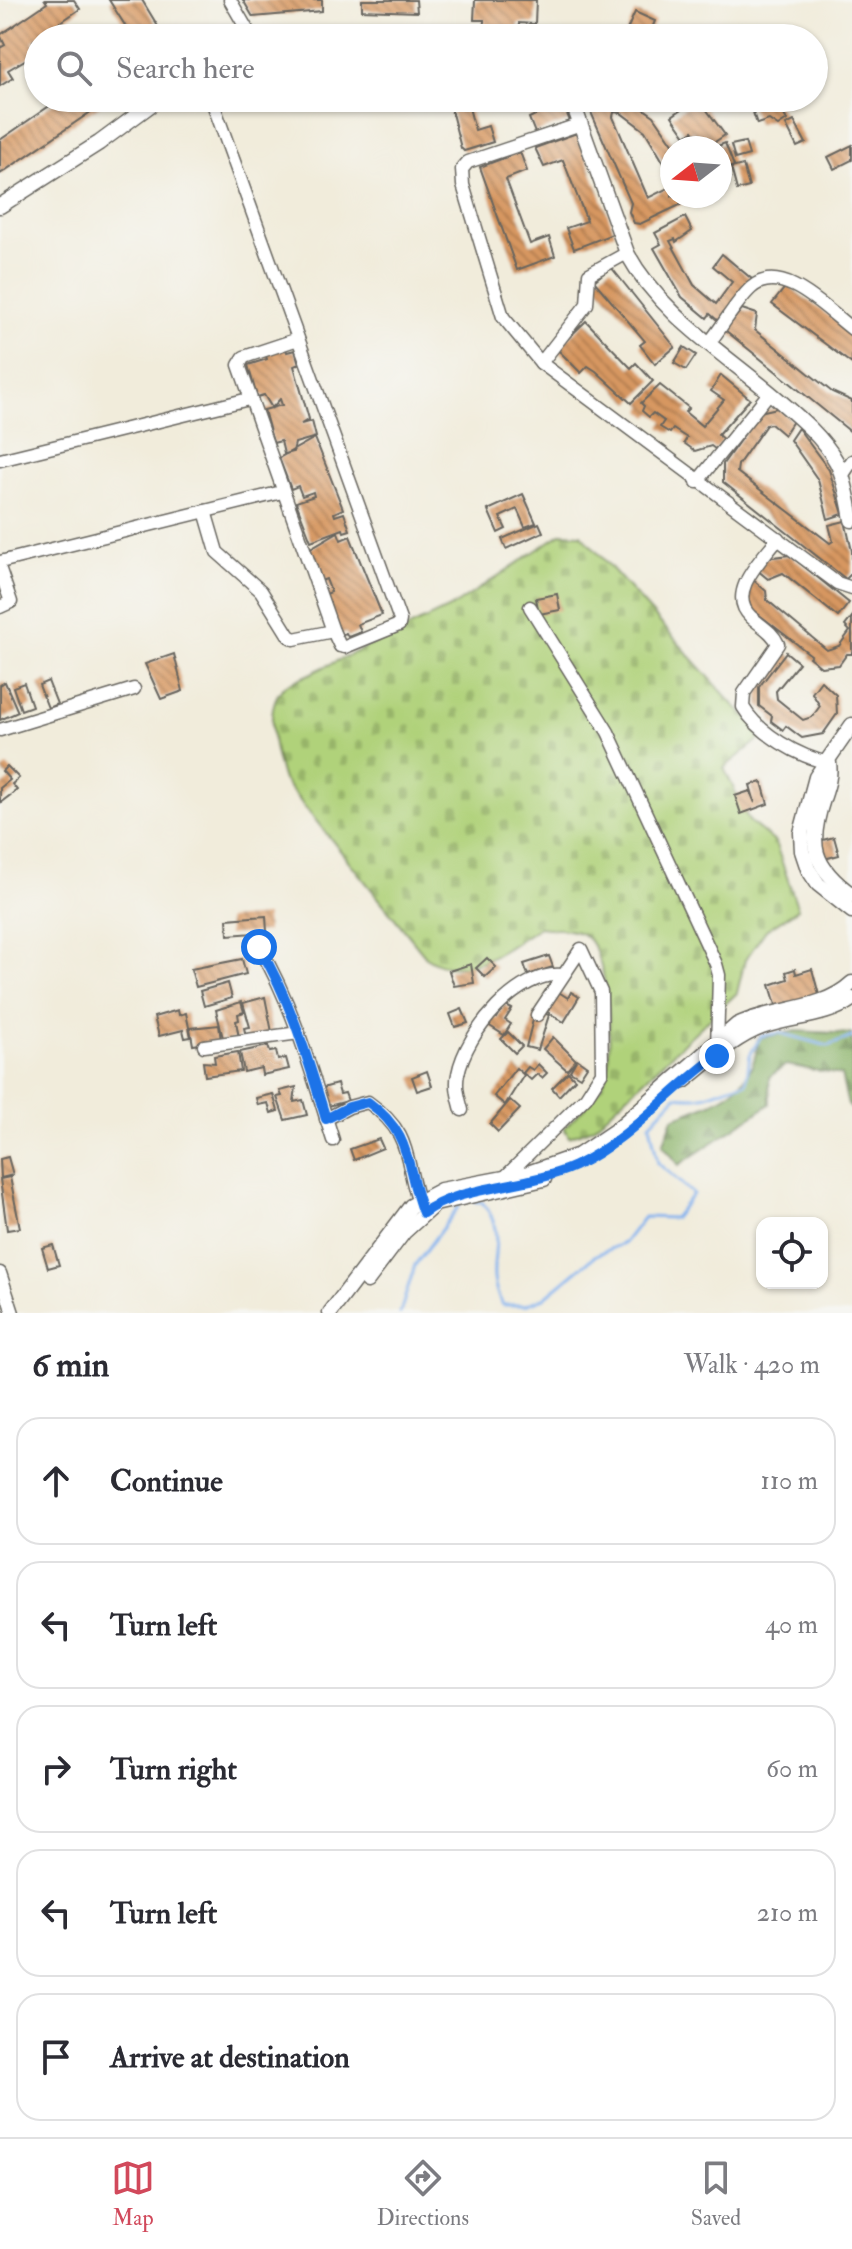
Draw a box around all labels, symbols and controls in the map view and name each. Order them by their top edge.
search box [24,24,828,112]
icon: search [52,46,96,90]
text: Search here [116,50,255,87]
north arrow [660,136,732,208]
route start [241,929,277,965]
route end [699,1038,735,1074]
map controls [756,1217,828,1289]
button: locate [756,1217,828,1289]
text: 6 min [32,1344,109,1387]
text: Walk · 420 m [684,1349,820,1381]
icon: ahead [34,1459,78,1503]
text: Continue [110,1463,223,1500]
text: 110 m [761,1465,818,1497]
icon: left [34,1603,78,1647]
text: Turn left [110,1607,217,1644]
text: 40 m [765,1609,818,1641]
icon: right [34,1747,78,1791]
text: Turn right [110,1751,237,1788]
text: 60 m [766,1753,818,1785]
icon: left [34,1891,78,1935]
text: Turn left [110,1895,217,1932]
text: 210 m [757,1897,818,1929]
icon: arrive [34,2035,78,2079]
text: Arrive at destination [110,2039,350,2076]
tab: Map [111,2156,155,2232]
tab: Directions [377,2156,469,2232]
tab: Saved [691,2156,741,2232]

